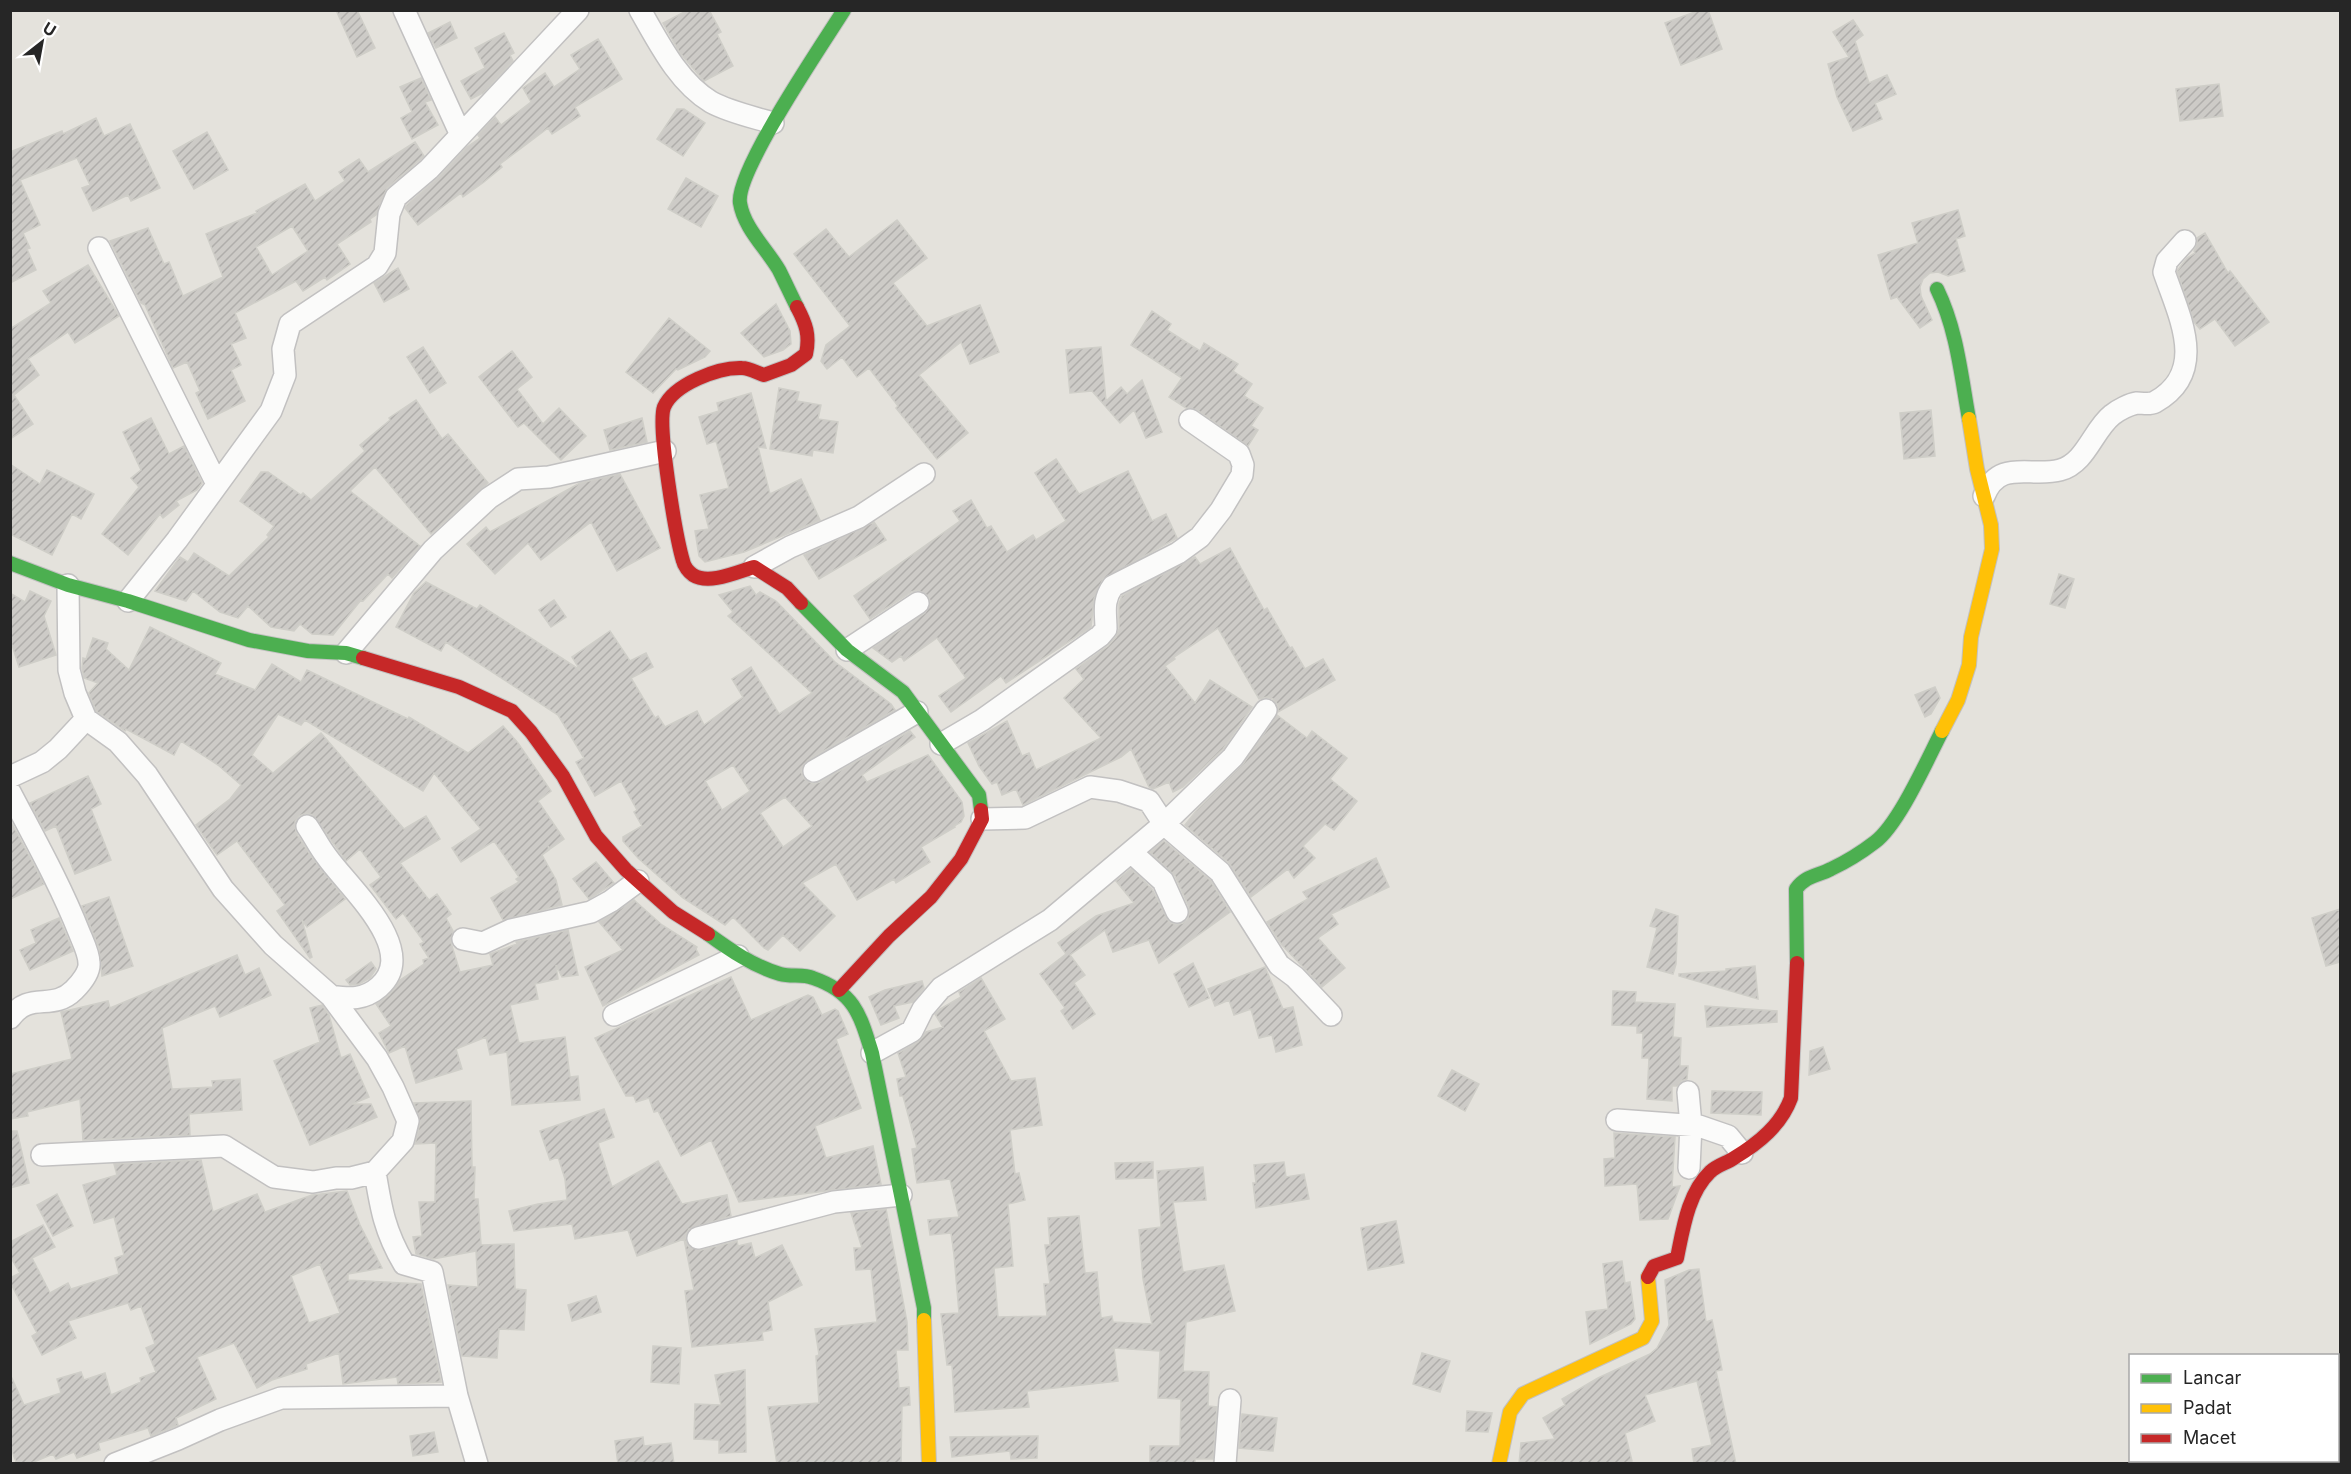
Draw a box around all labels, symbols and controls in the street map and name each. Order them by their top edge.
north arrow [12,12,72,72]
text: U [40,18,60,41]
legend [2129,1354,2339,1462]
text: Lancar [2183,1367,2241,1388]
text: Padat [2183,1397,2232,1418]
text: Macet [2183,1427,2236,1448]

